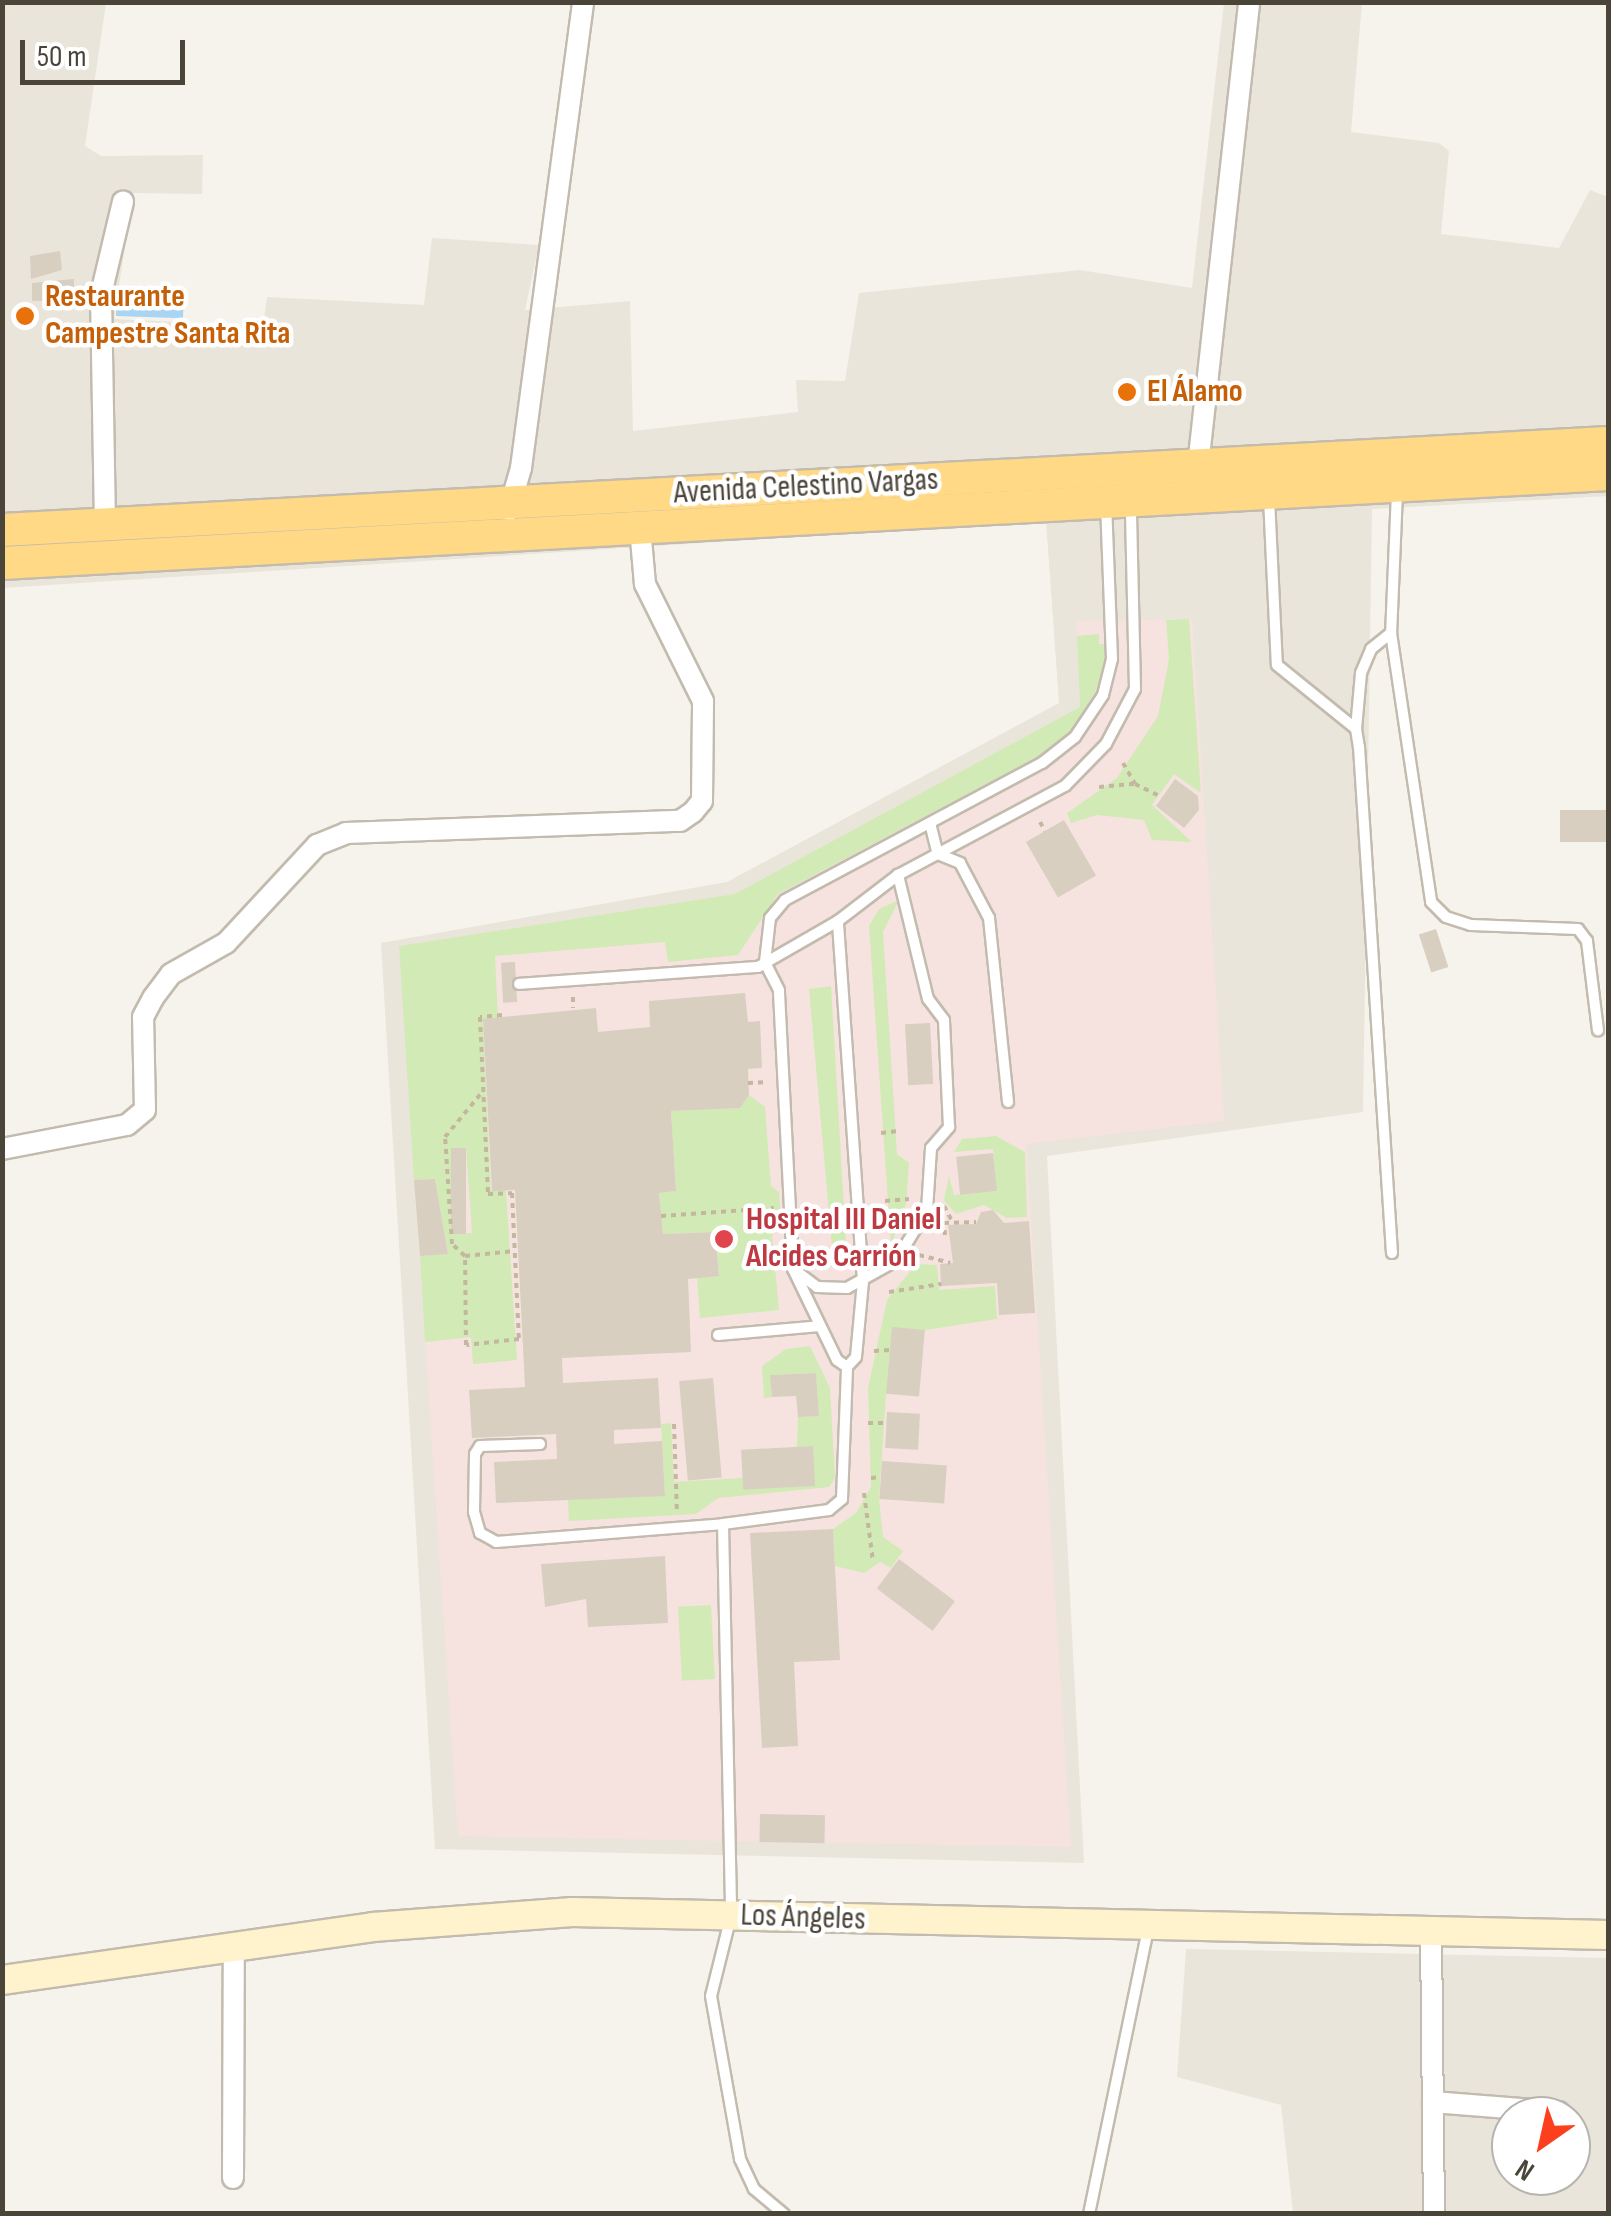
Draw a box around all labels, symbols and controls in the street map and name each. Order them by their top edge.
scale bar [25,20,190,82]
text: 50 m [37,39,86,75]
place label: Restaurante Campestre Santa Rita [45,279,290,354]
marker: Restaurante Campestre Santa Rita [14,305,36,327]
place label: El Álamo [1147,373,1243,411]
marker: El Álamo [1116,381,1138,403]
street label: Avenida Celestino Vargas [673,461,939,513]
place label: Hospital III Daniel Alcides Carrión [746,1202,942,1277]
marker: Hospital III Daniel Alcides Carrión [711,1226,737,1252]
street label: Los Ángeles [740,1897,866,1939]
north arrow [1491,2096,1591,2196]
text: N [1510,2152,1540,2187]

